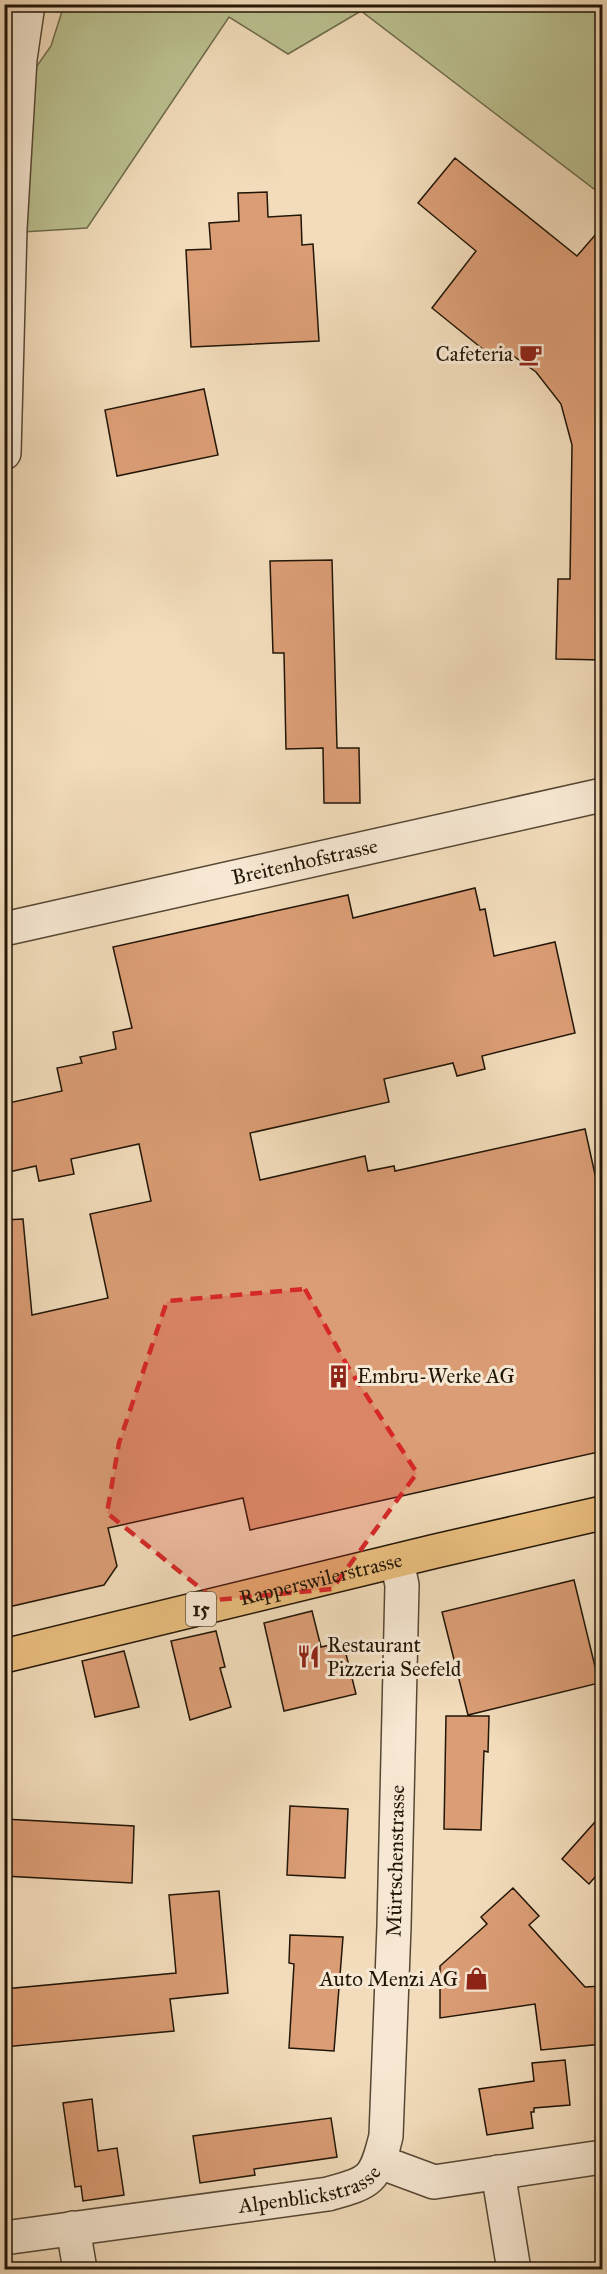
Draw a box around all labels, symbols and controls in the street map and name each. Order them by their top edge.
place label: Cafeteria [435,341,513,367]
cafe icon: Cafeteria [518,341,544,367]
street label: Breitenhofstrasse [229,833,380,891]
building icon: Embru-Werke AG [326,1363,352,1389]
place label: Embru-Werke AG [357,1363,515,1389]
street label: Rapperswilerstrasse [237,1547,405,1611]
road number: 15 [186,1592,216,1626]
place label: Restaurant Pizzeria Seefeld [327,1632,462,1682]
restaurant icon: Restaurant Pizzeria Seefeld [296,1644,322,1670]
street label: Mürtschenstrasse [381,1784,410,1938]
place label: Auto Menzi AG [319,1966,458,1992]
shop icon: Auto Menzi AG [463,1966,489,1992]
street label: Alpenblickstrasse [236,2161,387,2219]

